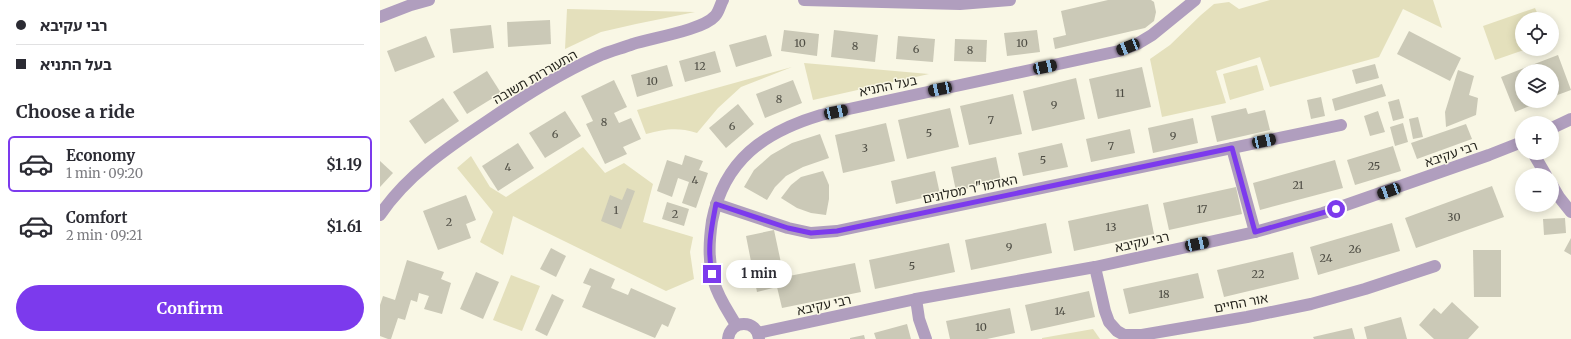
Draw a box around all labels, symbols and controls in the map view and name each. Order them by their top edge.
map controls [1515,12,1559,212]
button: locate [1515,12,1559,56]
text: רבי עקיבא [40,16,107,35]
house number: 10 [794,36,806,50]
house number: 10 [1016,36,1028,50]
car [1115,37,1141,57]
house number: 8 [852,39,859,53]
house number: 6 [913,42,920,56]
house number: 8 [967,43,974,57]
street label: התעוררות תשובה [490,46,580,108]
text: בעל התניא [40,55,112,74]
house number: 12 [694,59,706,73]
car [1032,59,1058,75]
button: layers [1515,64,1559,108]
street label: בעל התניא [857,72,919,100]
house number: 10 [646,74,658,88]
car [927,81,953,97]
house number: 11 [1115,86,1125,100]
house number: 8 [776,92,783,106]
house number: 9 [1051,98,1058,112]
text: Choose a ride [16,100,135,123]
car [823,104,849,120]
house number: 7 [988,113,994,127]
house number: 8 [601,115,608,129]
button: + [1515,116,1559,160]
house number: 6 [729,119,736,133]
house number: 5 [926,126,932,140]
house number: 6 [552,127,559,141]
house number: 9 [1170,129,1177,143]
car [1251,133,1277,149]
street label: רבי עקיבא [1422,137,1480,171]
house number: 7 [1108,139,1114,153]
house number: 3 [862,141,868,155]
icon: car [18,146,54,182]
text: Economy [66,146,135,165]
house number: 5 [1040,153,1046,167]
text: $1.19 [326,155,362,174]
house number: 25 [1368,159,1380,173]
house number: 4 [505,160,512,174]
text: 1 min · 09:20 [66,165,143,182]
button: − [1515,168,1559,212]
street label: האדמו"ר מסלונים [921,171,1019,207]
house number: 4 [692,173,699,187]
house number: 21 [1292,178,1304,192]
car [1376,181,1402,201]
route start [1327,200,1345,218]
house number: 17 [1197,202,1207,216]
house number: 1 [614,203,619,217]
house number: 2 [672,207,678,221]
icon: car [18,208,54,244]
text: Comfort [66,208,127,227]
house number: 30 [1447,210,1461,224]
house number: 2 [446,215,452,229]
text: $1.61 [326,217,362,236]
house number: 13 [1106,220,1116,234]
text: 2 min · 09:21 [66,227,142,244]
street label: רבי עקיבא [1113,228,1171,256]
car [1184,236,1210,252]
house number: 9 [1006,240,1013,254]
house number: 26 [1349,242,1362,256]
house number: 24 [1320,251,1333,265]
house number: 5 [909,259,915,273]
callout: 1 min [726,260,792,288]
route end [703,265,721,283]
text: 1 min [741,265,777,282]
house number: 22 [1252,267,1264,281]
button: Confirm [16,285,364,331]
house number: 18 [1158,287,1170,301]
street label: אור החיים [1212,289,1270,317]
street label: רבי עקיבא [795,291,853,319]
house number: 14 [1054,304,1066,318]
house number: 10 [975,320,987,334]

